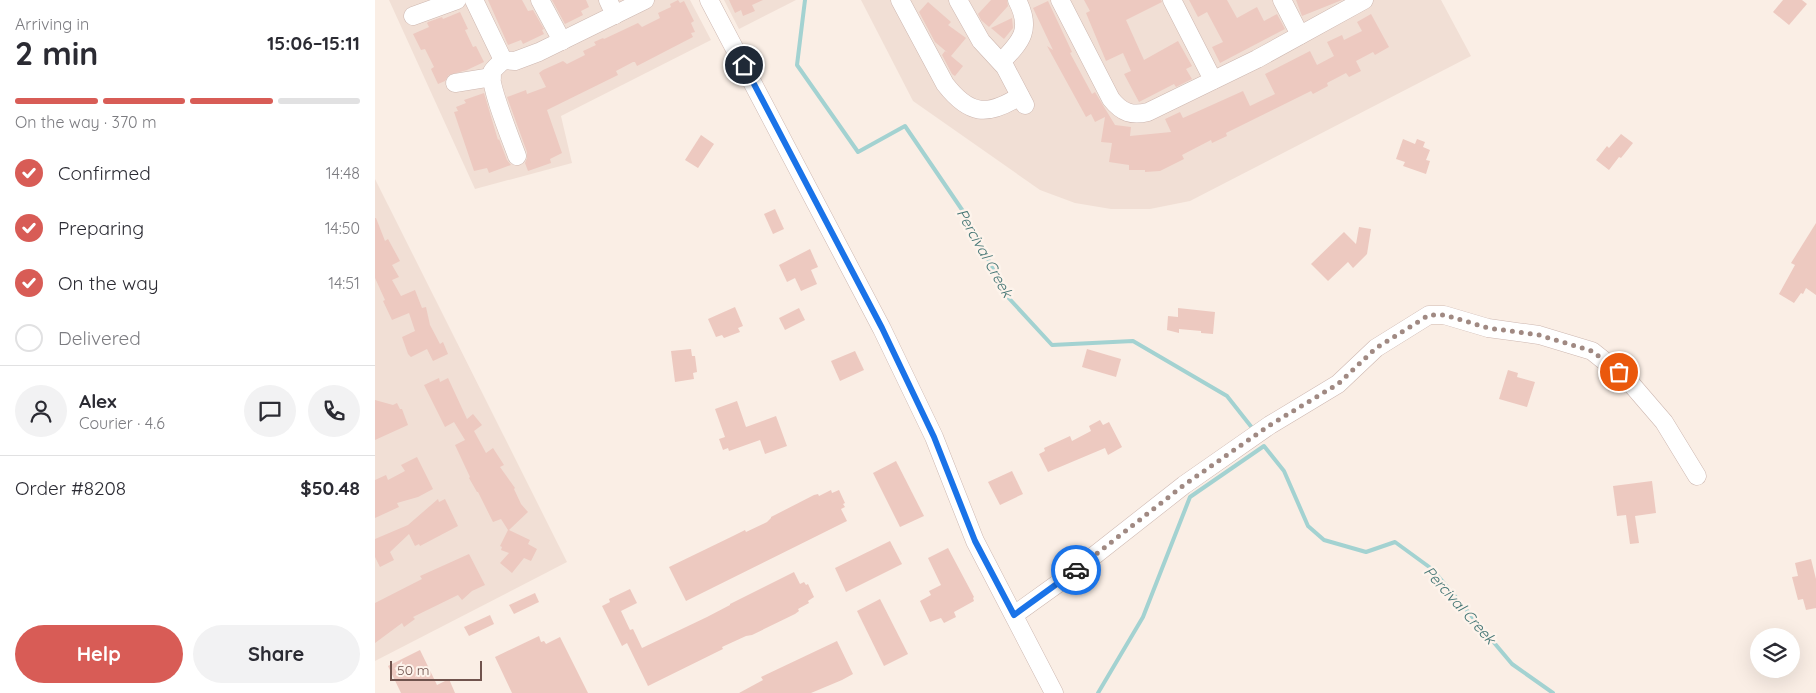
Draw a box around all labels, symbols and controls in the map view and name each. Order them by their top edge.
text: Arriving in [15,14,89,34]
text: 15:06–15:11 [267,31,360,55]
text: 2 min [15,33,98,73]
pin [723,44,765,86]
icon: home [730,51,758,79]
text: On the way · 370 m [15,112,157,132]
icon: check [15,159,43,187]
text: Confirmed [58,161,151,185]
text: 14:48 [326,163,360,183]
water label: Percival Creek [953,205,1018,302]
icon: check [15,214,43,242]
text: Preparing [58,216,144,240]
text: 14:50 [325,218,360,238]
icon: check [15,269,43,297]
text: On the way [58,271,159,295]
text: 14:51 [328,273,360,293]
text: Delivered [58,326,141,350]
pin [1598,351,1640,393]
icon: bag [1605,358,1633,386]
button: person [15,385,67,437]
button: chat [244,385,296,437]
button: phone [308,385,360,437]
text: Alex [79,389,117,413]
text: Courier · 4.6 [79,413,165,433]
text: Order #8208 [15,476,126,500]
text: $50.48 [300,476,360,500]
courier [1051,545,1101,595]
icon: car [1062,556,1090,584]
water label: Percival Creek [1420,562,1501,649]
button: Help [15,625,183,683]
button: Share [193,625,360,683]
map controls [1750,628,1800,678]
button: layers [1750,628,1800,678]
scale bar [390,658,483,681]
text: 50 m [397,661,430,679]

